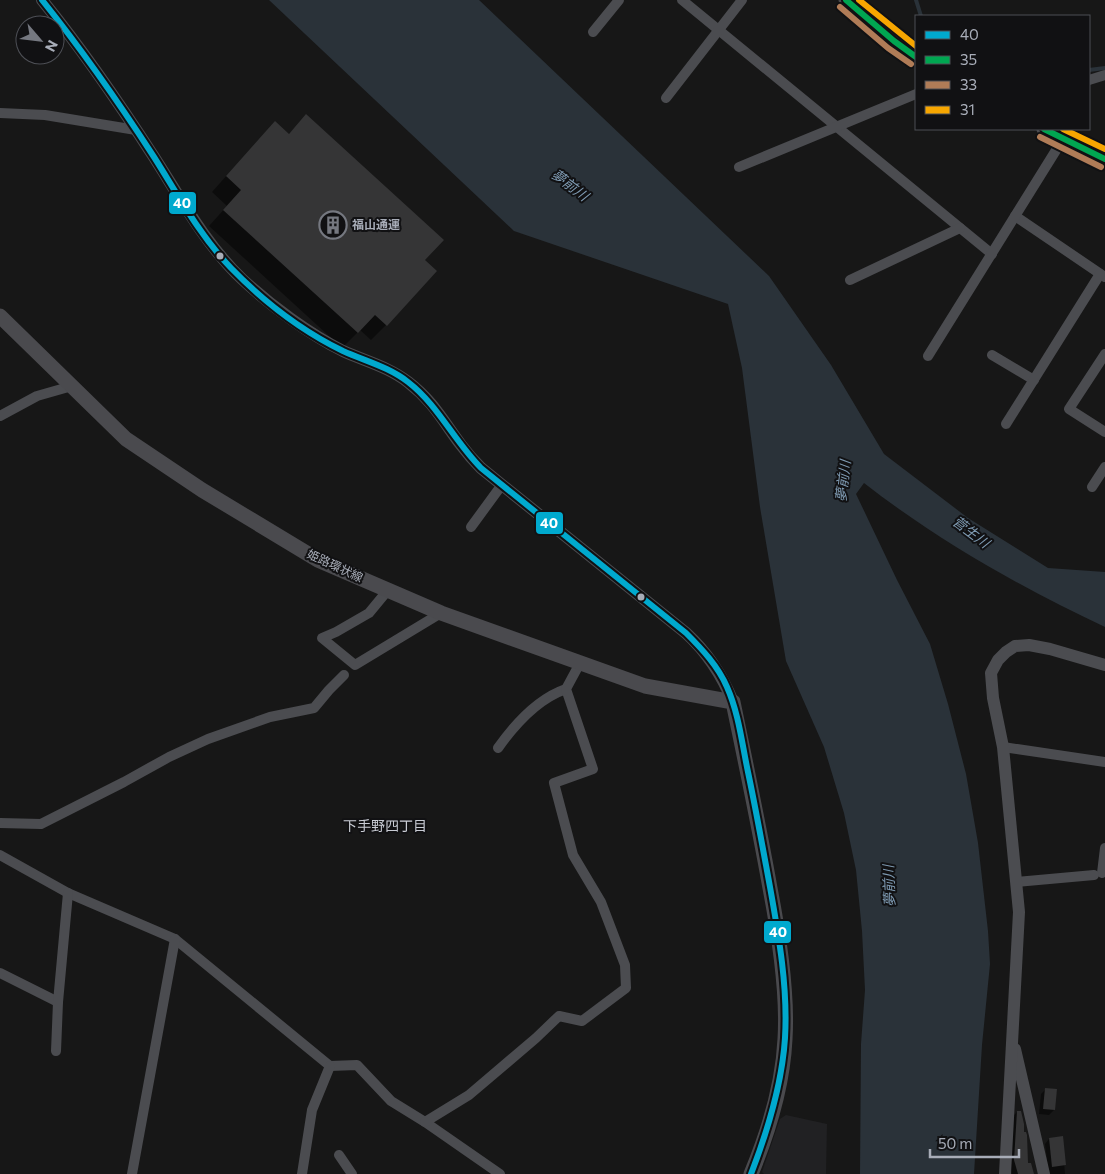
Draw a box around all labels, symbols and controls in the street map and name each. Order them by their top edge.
north arrow [15,15,65,65]
legend [915,15,1090,130]
text: 40 [960,25,979,43]
text: N [42,38,62,55]
text: 35 [960,50,977,68]
text: 33 [960,75,977,93]
text: 31 [960,100,975,118]
water label: 夢前川 [548,165,594,205]
line badge: 40 [168,191,197,215]
text: 40 [173,194,191,211]
building icon: 福山通運 [318,210,348,240]
place label: 福山通運 [352,217,400,231]
unlabelled marker [215,251,225,261]
water label: 夢前川 [832,457,854,503]
line badge: 40 [535,511,564,535]
water label: 菅生川 [949,512,995,552]
text: 40 [540,514,558,531]
street label: 姫路環状線 [305,546,366,584]
unlabelled marker [636,592,646,602]
district label: 下手野四丁目 [343,817,427,834]
water label: 夢前川 [879,863,898,907]
line badge: 40 [763,920,792,944]
text: 40 [769,923,787,940]
scale bar [930,1126,1019,1158]
text: 50 m [938,1134,972,1152]

